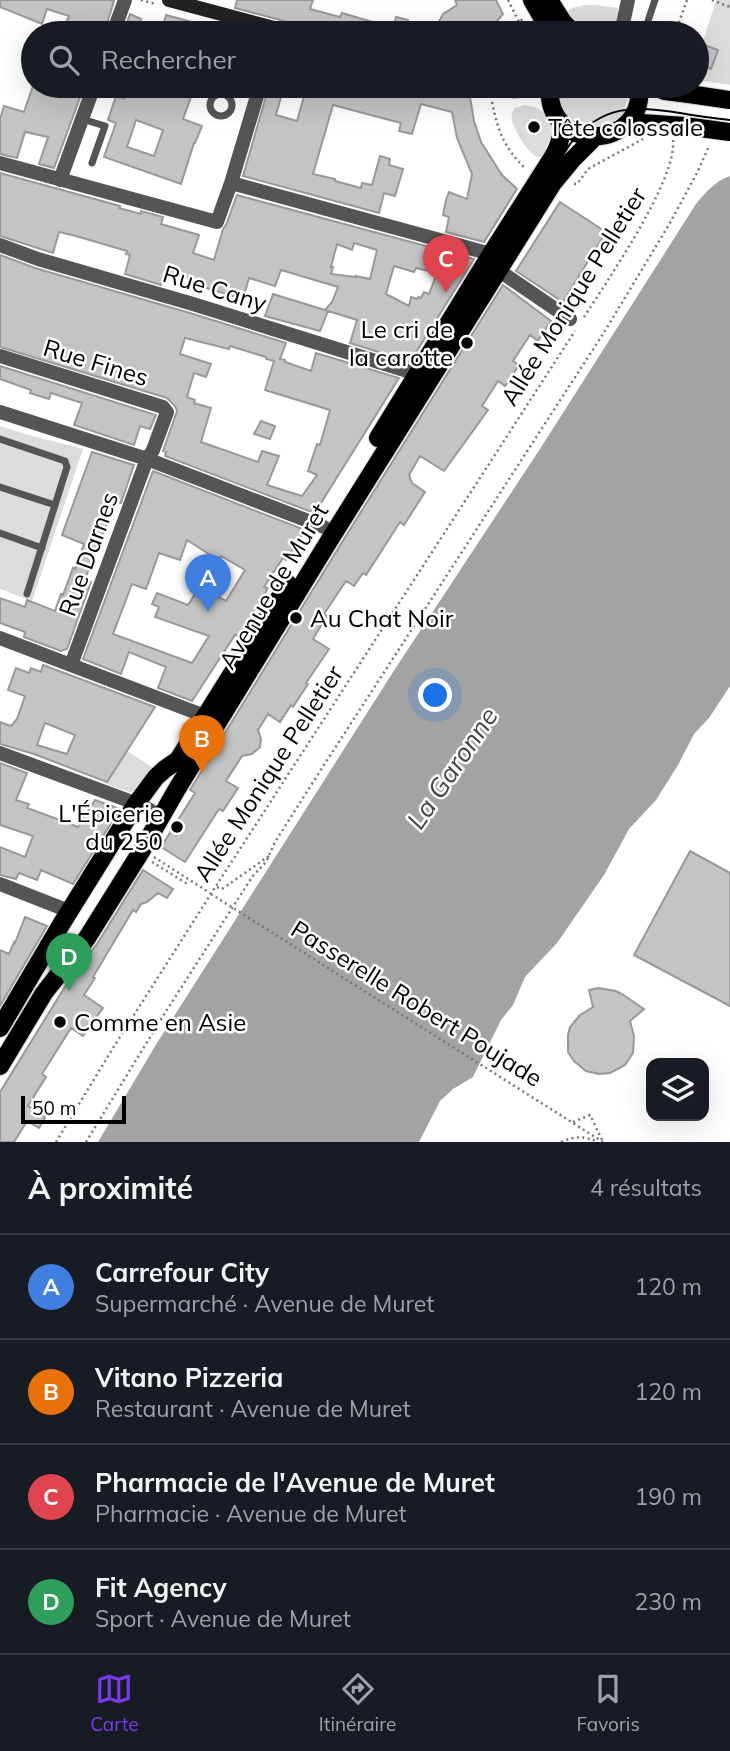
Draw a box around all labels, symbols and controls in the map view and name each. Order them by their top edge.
search box [21,21,709,98]
icon: search [45,41,83,79]
text: Rechercher [101,43,236,76]
place label: Tête colossale [548,112,703,142]
marker: Tête colossale [526,119,542,135]
street label: Allée Monique Pelletier [494,181,653,411]
pin: C [423,235,469,293]
street label: Rue Cany [160,258,271,318]
place label: Le cri de la carotte [349,314,453,372]
street label: Rue Fines [40,332,152,392]
marker: Le cri de la carotte [459,335,475,351]
street label: Rue Darnes [52,488,124,620]
street label: Avenue de Muret [212,498,334,674]
pin: A [185,554,231,612]
place label: Au Chat Noir [310,603,454,633]
marker: Au Chat Noir [288,610,304,626]
street label: Allée Monique Pelletier [187,659,349,887]
your location [418,678,452,712]
water label: La Garonne [399,701,505,835]
pin: B [179,715,225,773]
place label: L'Épicerie du 250 [58,798,163,856]
marker: L'Épicerie du 250 [169,819,185,835]
street label: Passerelle Robert Poujade [286,913,548,1093]
pin: D [46,933,92,991]
place label: Comme en Asie [74,1007,246,1037]
marker: Comme en Asie [52,1014,68,1030]
map controls [646,1058,709,1121]
button: layers [646,1058,709,1121]
scale bar [21,1093,126,1125]
text: 50 m [32,1096,76,1120]
text: À proximité [28,1169,193,1207]
text: 4 résultats [590,1173,702,1202]
text: Carrefour City [95,1256,269,1289]
text: A [42,1272,60,1301]
text: 120 m [634,1272,702,1301]
text: Supermarché · Avenue de Muret [95,1289,434,1318]
text: Vitano Pizzeria [95,1361,283,1394]
text: B [43,1377,59,1406]
text: 120 m [634,1377,702,1406]
text: Restaurant · Avenue de Muret [95,1394,411,1423]
text: Pharmacie de l'Avenue de Muret [95,1466,495,1499]
text: C [43,1482,59,1511]
text: 190 m [634,1482,702,1511]
text: Pharmacie · Avenue de Muret [95,1499,406,1528]
text: Fit Agency [95,1571,227,1604]
text: D [42,1587,60,1616]
text: 230 m [634,1587,702,1616]
text: Sport · Avenue de Muret [95,1604,351,1633]
tab: Carte [90,1670,139,1736]
tab: Itinéraire [319,1670,396,1736]
tab: Favoris [577,1670,640,1736]

